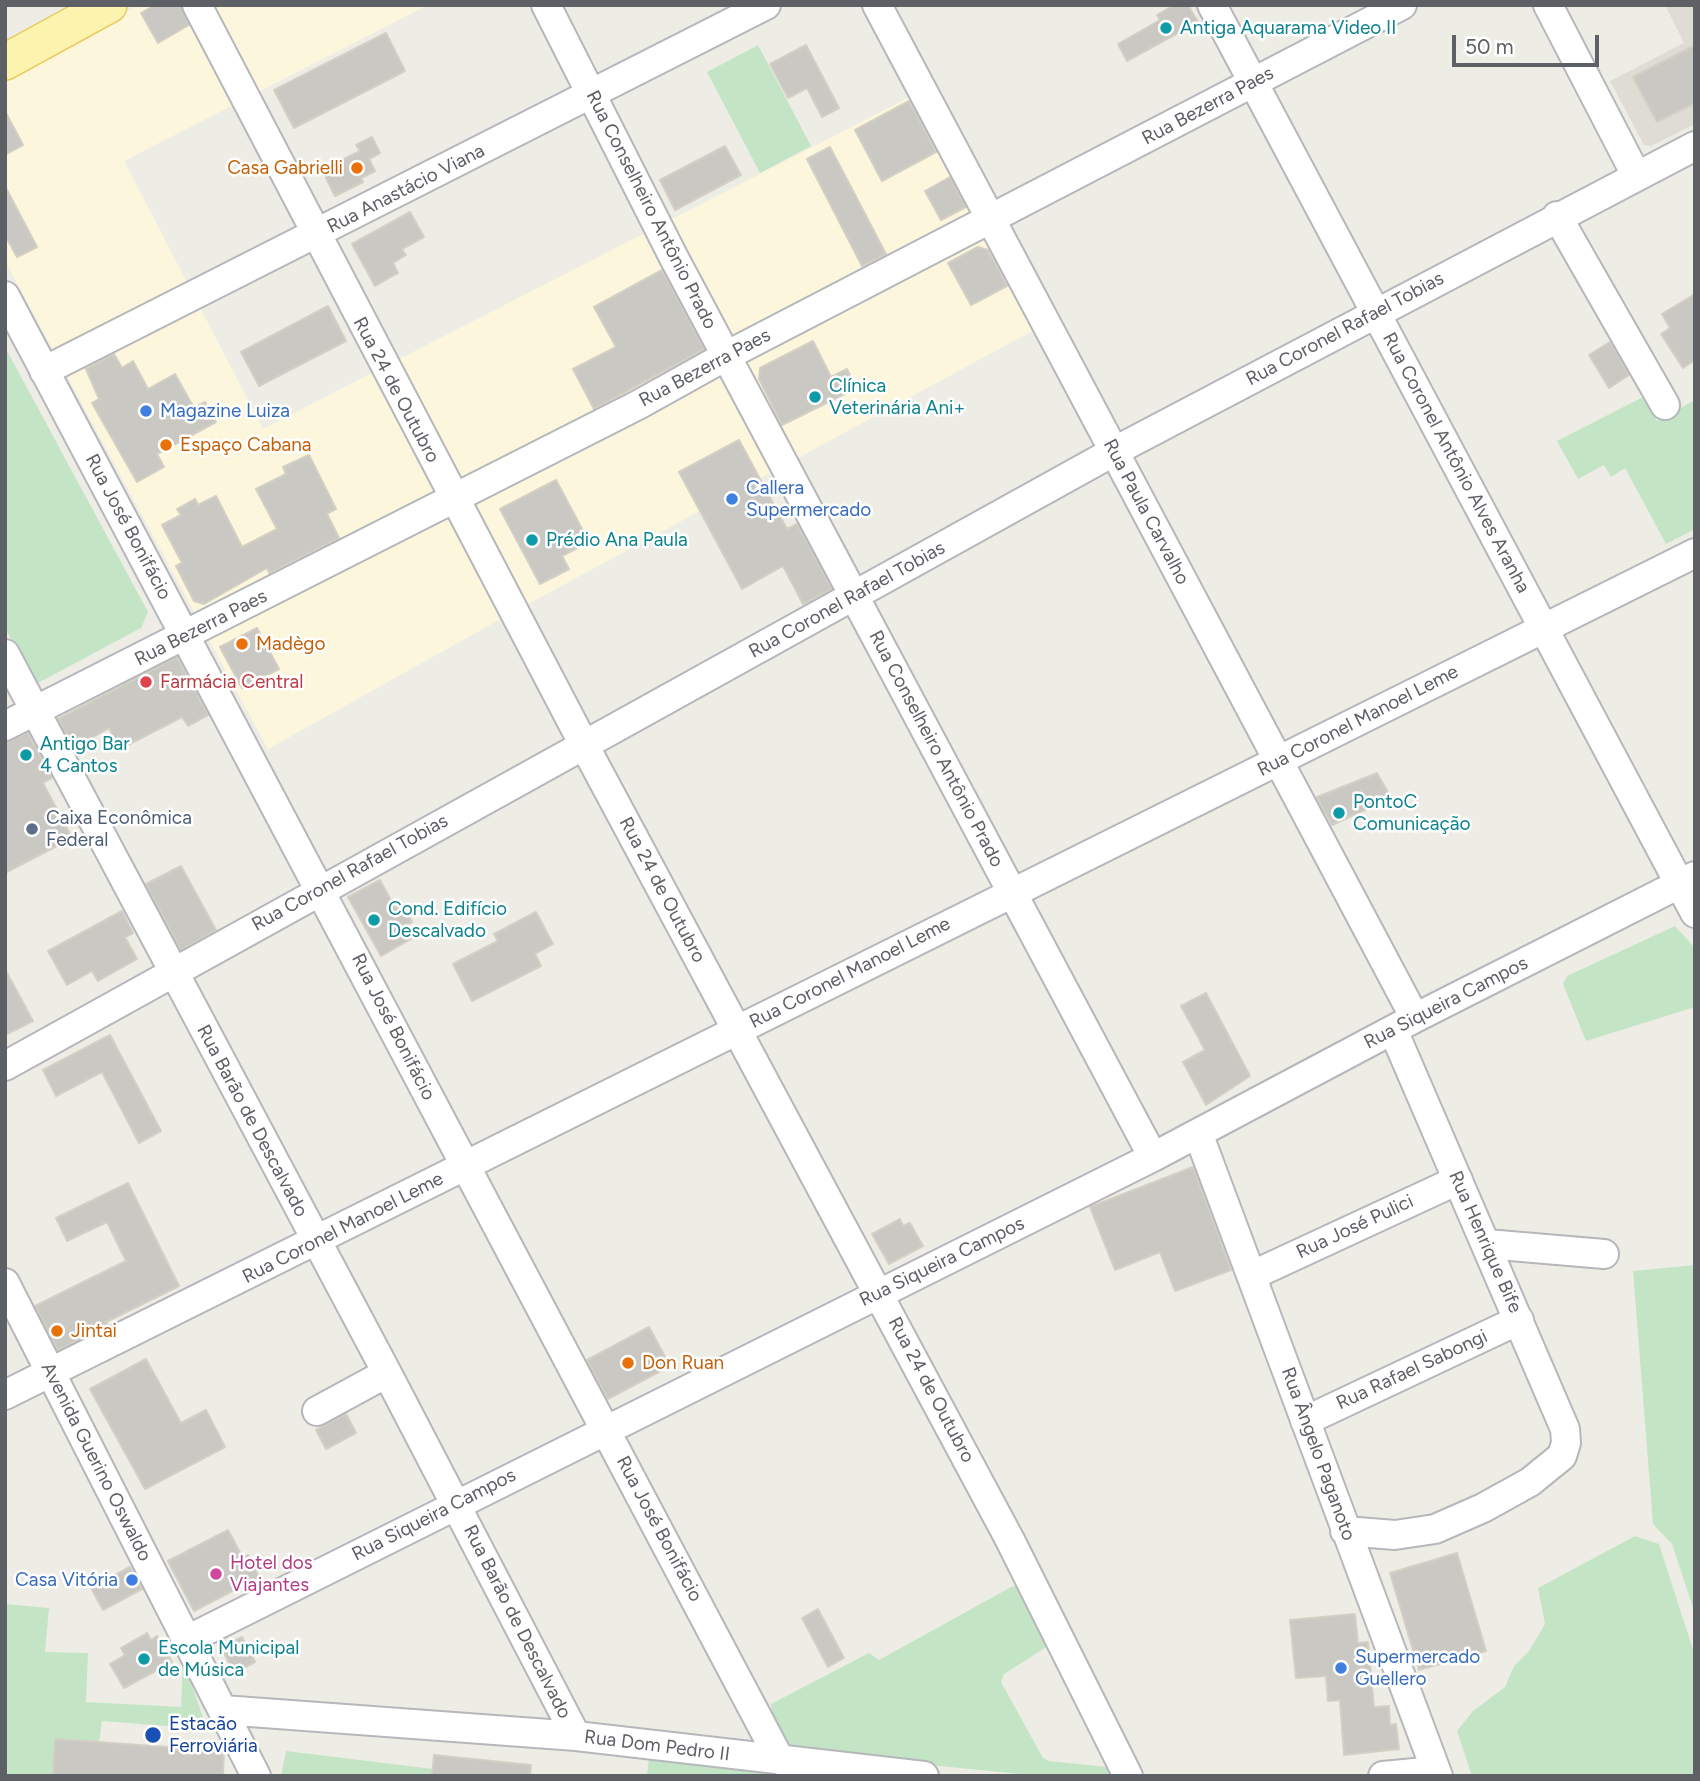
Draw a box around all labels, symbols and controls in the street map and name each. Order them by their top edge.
place label: Antiga Aquarama Video II [1180,17,1396,39]
marker: Antiga Aquarama Video II [1158,20,1174,36]
scale bar [1455,21,1602,65]
text: 50 m [1465,34,1514,59]
street label: Rua Bezerra Paes [1138,62,1278,150]
street label: Rua Conselheiro Antônio Prado [581,87,721,333]
street label: Rua Anastácio Viana [323,139,489,239]
place label: Casa Gabrielli [227,157,343,179]
marker: Casa Gabrielli [349,160,365,176]
street label: Rua Coronel Rafael Tobias [1242,267,1448,391]
street label: Rua 24 de Outubro [348,313,444,467]
street label: Rua Bezerra Paes [635,324,775,412]
street label: Rua Coronel Antônio Alves Aranha [1377,329,1535,597]
place label: Clínica Veterinária Ani+ [829,375,965,419]
marker: Clínica Veterinária Ani+ [807,389,823,405]
place label: Magazine Luiza [160,400,290,422]
marker: Magazine Luiza [138,403,154,419]
place label: Espaço Cabana [180,434,312,456]
street label: Rua Paula Carvalho [1098,435,1194,589]
marker: Espaço Cabana [158,437,174,453]
street label: Rua José Bonifácio [80,450,176,604]
place label: Callera Supermercado [746,477,871,521]
marker: Callera Supermercado [724,491,740,507]
place label: Prédio Ana Paula [546,529,688,551]
marker: Prédio Ana Paula [524,532,540,548]
street label: Rua Coronel Rafael Tobias [745,537,949,663]
street label: Rua Bezerra Paes [131,585,271,671]
street label: Rua Conselheiro Antônio Prado [864,627,1008,871]
place label: Madègo [256,633,325,655]
marker: Madègo [234,636,250,652]
street label: Rua Coronel Manoel Leme [1254,660,1462,782]
place label: Farmácia Central [160,671,303,693]
marker: Farmácia Central [138,674,154,690]
place label: Antigo Bar 4 Cantos [40,733,130,777]
marker: Antigo Bar 4 Cantos [18,747,34,763]
place label: PontoC Comunicação [1353,791,1470,835]
marker: PontoC Comunicação [1331,805,1347,821]
place label: Caixa Econômica Federal [46,807,192,851]
street label: Rua Coronel Rafael Tobias [248,810,452,936]
street label: Rua 24 de Outubro [614,813,710,967]
marker: Caixa Econômica Federal [24,821,40,837]
place label: Cond. Edifício Descalvado [388,898,507,942]
marker: Cond. Edifício Descalvado [366,912,382,928]
street label: Rua Coronel Manoel Leme [746,912,954,1034]
street label: Rua José Bonifácio [346,950,440,1104]
street label: Rua Siqueira Campos [1360,952,1532,1054]
street label: Rua Barão de Descalvado [192,1021,312,1221]
street label: Rua Coronel Manoel Leme [239,1167,447,1289]
street label: Rua Henrique Bife [1443,1168,1527,1316]
street label: Rua José Pulici [1293,1190,1417,1264]
street label: Rua Siqueira Campos [856,1212,1028,1312]
street label: Rua 24 de Outubro [883,1313,979,1467]
place label: Jintai [71,1320,117,1342]
marker: Jintai [49,1323,65,1339]
street label: Rua Rafael Sabongi [1333,1325,1491,1415]
place label: Don Ruan [642,1352,724,1374]
marker: Don Ruan [620,1355,636,1371]
street label: Avenida Guerino Oswaldo [36,1359,156,1565]
street label: Rua Ângelo Paganoto [1276,1364,1360,1544]
street label: Rua José Bonifácio [611,1452,707,1606]
street label: Rua Siqueira Campos [348,1464,520,1566]
street label: Rua Barão de Descalvado [458,1521,576,1723]
place label: Hotel dos Viajantes [230,1552,313,1596]
marker: Hotel dos Viajantes [208,1566,224,1582]
place label: Casa Vitória [15,1569,118,1591]
marker: Casa Vitória [124,1572,140,1588]
place label: Escola Municipal de Música [158,1637,299,1681]
place label: Supermercado Guellero [1355,1646,1480,1690]
marker: Escola Municipal de Música [136,1651,152,1667]
marker: Supermercado Guellero [1333,1660,1349,1676]
place label: Estacão Ferroviária [169,1713,258,1757]
marker: Estacão Ferroviária [143,1725,163,1745]
street label: Rua Dom Pedro II [583,1726,731,1766]

